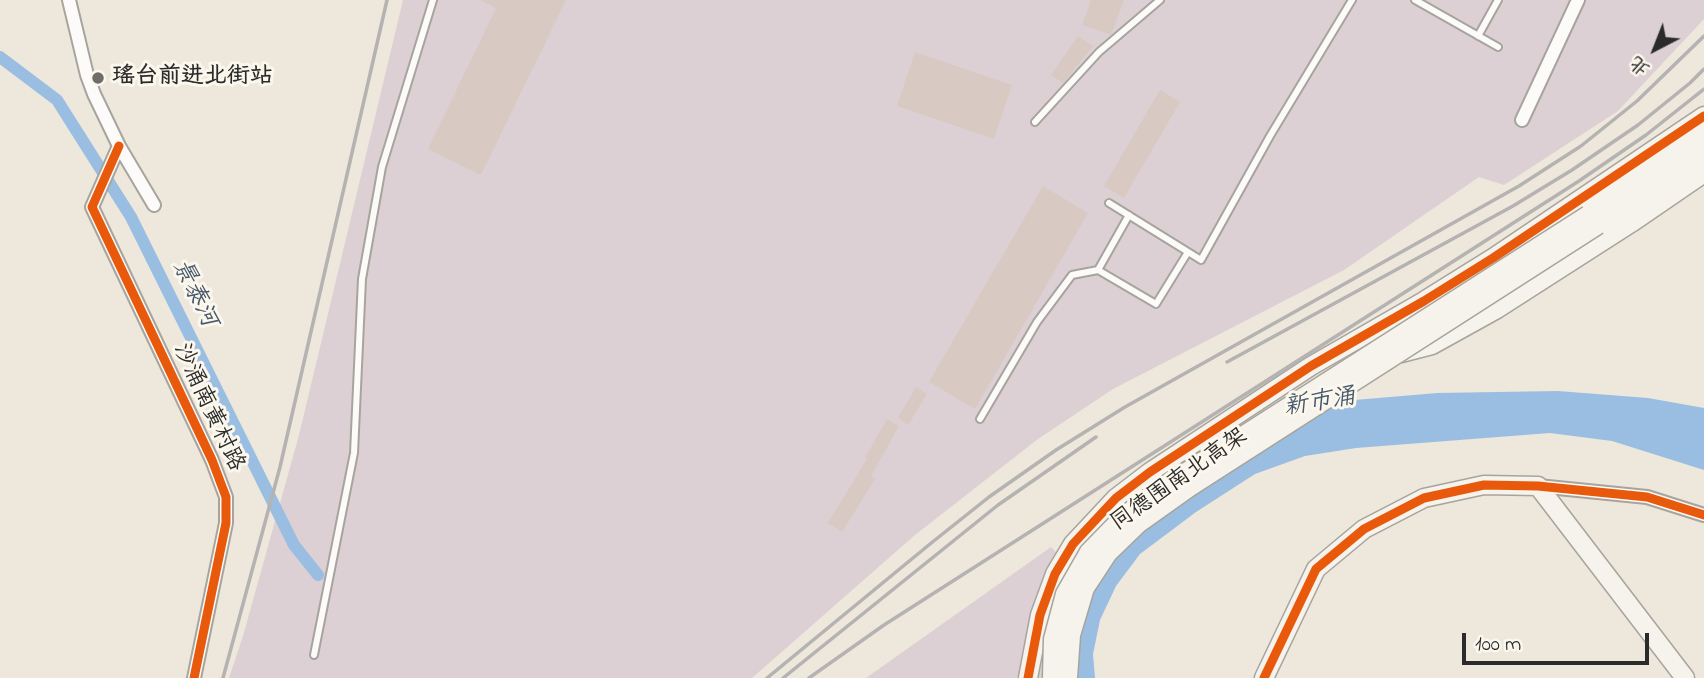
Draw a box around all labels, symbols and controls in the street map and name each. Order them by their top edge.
north arrow [1620,14,1690,84]
text: 北 [1625,49,1657,81]
place label: 瑶台前进北街站 [112,64,273,92]
marker: 瑶台前进北街站 [90,70,106,86]
water label: 景泰河 [164,255,222,333]
street label: 沙涌南黄村路 [165,340,249,476]
water label: 新市涌 [1282,384,1358,424]
street label: 同德围南北高架 [1106,424,1254,538]
scale bar [1466,618,1653,662]
text: 100 m [1475,630,1521,660]

